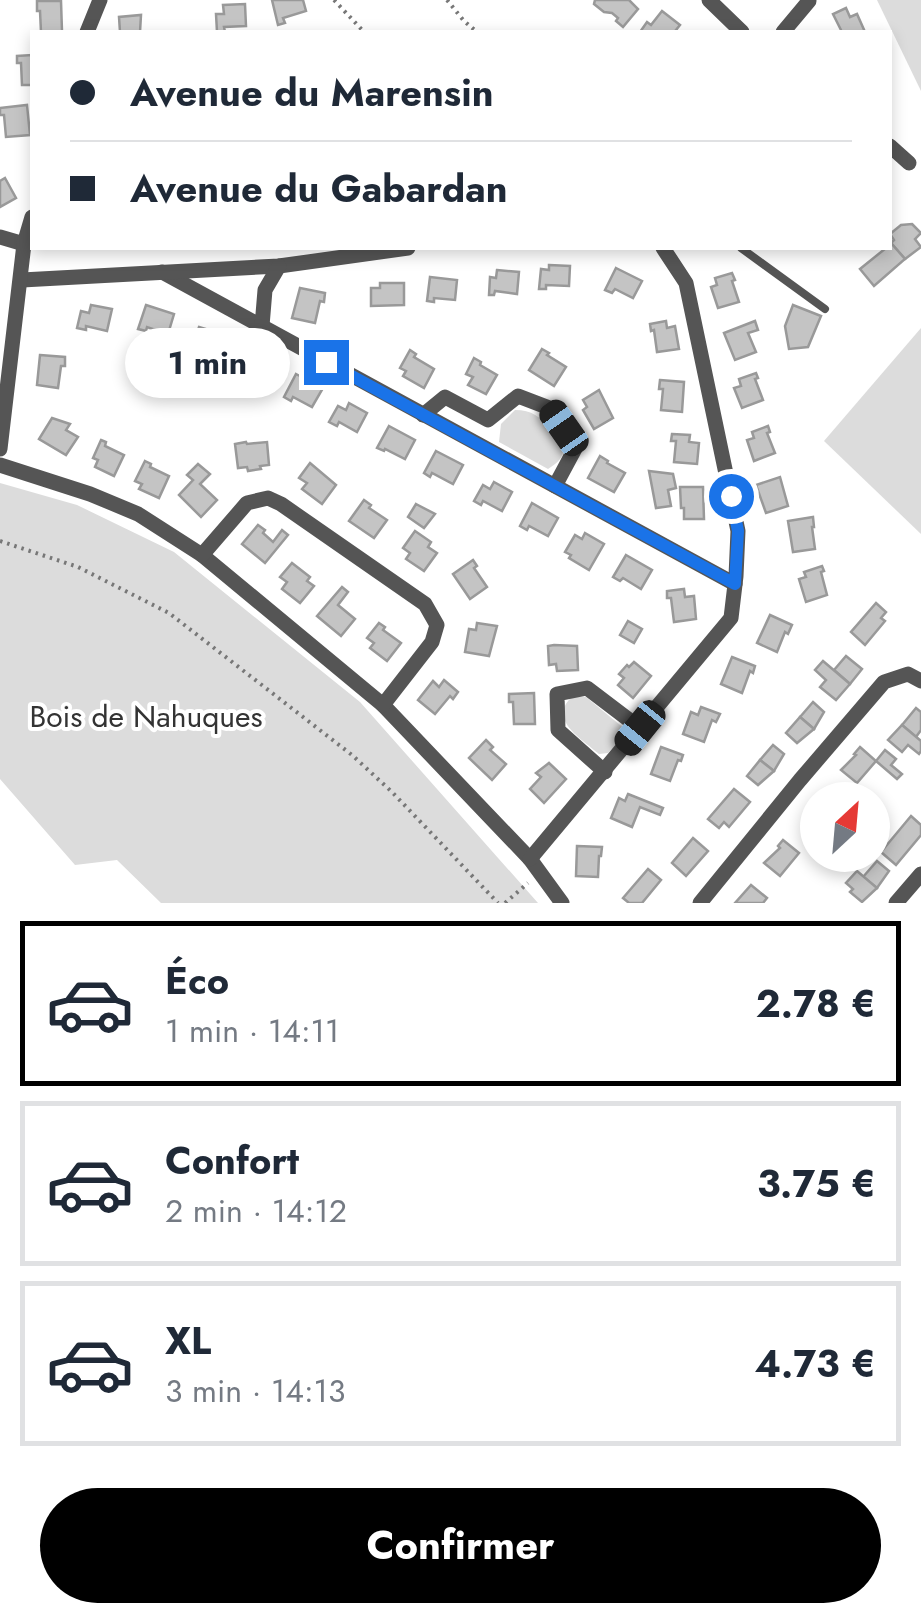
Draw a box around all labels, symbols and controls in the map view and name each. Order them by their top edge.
text: Avenue du Marensin [130,65,494,120]
text: Avenue du Gabardan [130,161,508,216]
callout: 1 min [126,327,291,397]
text: 1 min [168,340,247,386]
route end [304,340,349,385]
car [535,395,593,461]
route start [709,474,754,519]
park label: Bois de Nahuques [29,695,263,738]
car [609,695,671,761]
north arrow [800,782,890,872]
map controls [800,782,890,872]
text: Éco [165,953,229,1008]
icon: car [45,959,135,1049]
text: 2.78 € [756,976,876,1031]
text: 1 min · 14:11 [165,1008,339,1054]
text: Confort [165,1133,299,1188]
icon: car [45,1139,135,1229]
text: 3.75 € [757,1156,876,1211]
text: 2 min · 14:12 [165,1188,347,1234]
text: XL [165,1313,211,1368]
icon: car [45,1319,135,1409]
text: 4.73 € [754,1336,876,1391]
text: 3 min · 14:13 [165,1368,345,1414]
button: Confirmer [40,1488,881,1603]

